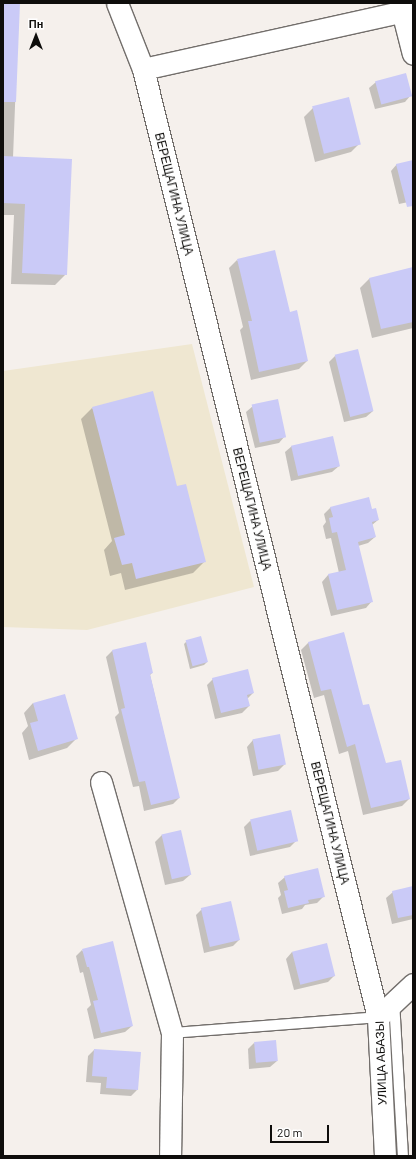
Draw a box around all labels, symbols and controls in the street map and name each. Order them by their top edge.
north arrow [16,16,56,56]
text: Пн [29,17,43,30]
street label: ВЕРЕЩАГИНА УЛИЦА [152,131,196,257]
street label: ВЕРЕЩАГИНА УЛИЦА [230,446,274,572]
street label: ВЕРЕЩАГИНА УЛИЦА [308,760,352,886]
street label: УЛИЦА АБАЗЫ [372,1021,390,1105]
scale bar [272,1117,331,1143]
text: 20 m [277,1125,303,1139]

